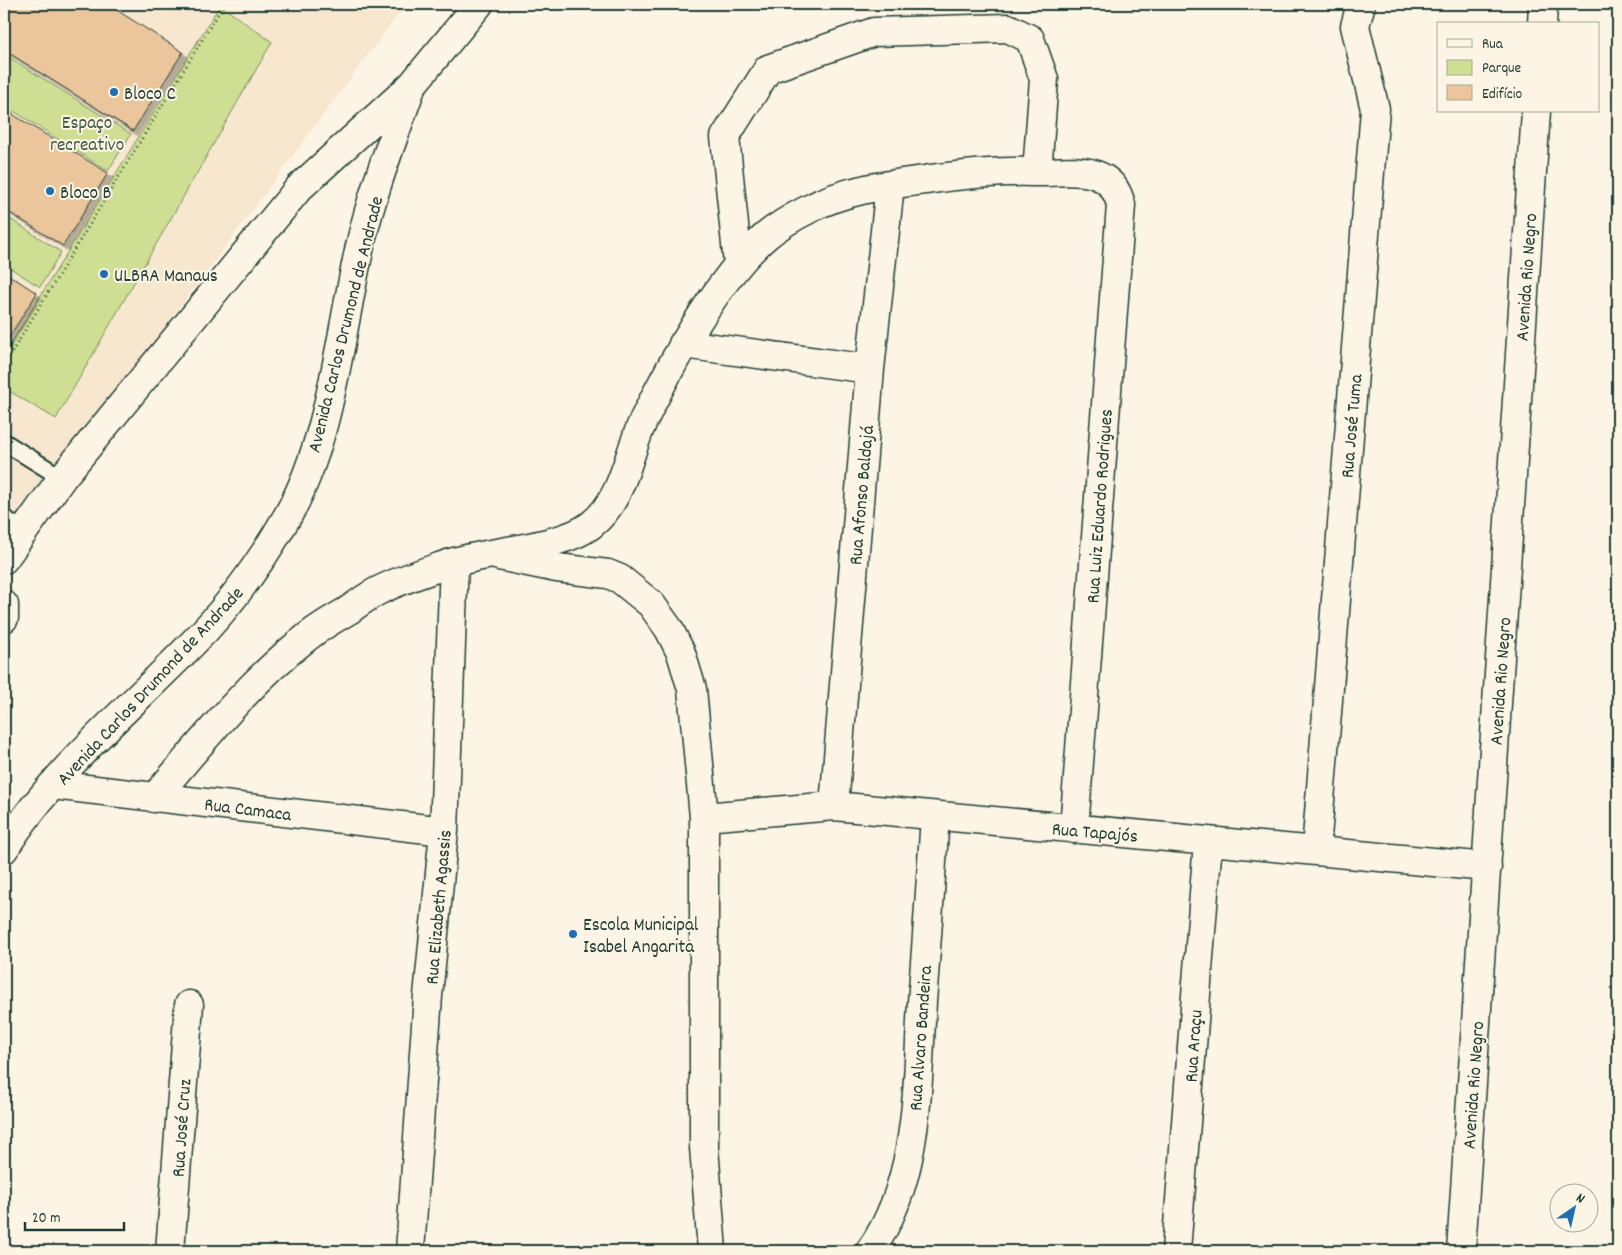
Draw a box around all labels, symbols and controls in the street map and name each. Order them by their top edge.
legend [1437,22,1600,112]
text: Rua [1482,34,1504,56]
text: Parque [1482,58,1522,80]
place label: Bloco C [124,82,176,109]
text: Edifício [1482,84,1522,106]
marker: Bloco C [108,86,120,98]
park label: Espaço recreativo [50,111,124,160]
place label: Bloco B [60,181,111,208]
marker: Bloco B [44,185,56,197]
street label: Avenida Carlos Drumond de Andrade [302,194,392,456]
street label: Avenida Rio Negro [1511,212,1546,342]
place label: ULBRA Manaus [114,264,218,291]
marker: ULBRA Manaus [98,268,110,280]
street label: Rua José Tuma [1335,372,1372,479]
street label: Rua Luiz Eduardo Rodrigues [1081,408,1122,605]
street label: Rua Afonso Baldajá [844,424,883,566]
street label: Avenida Carlos Drumond de Andrade [52,582,251,793]
street label: Avenida Rio Negro [1485,616,1520,746]
street label: Rua Camaca [202,793,294,830]
street label: Rua Tapajós [1051,817,1139,852]
street label: Rua Elizabeth Agassis [420,829,461,986]
place label: Escola Municipal Isabel Angarita [583,913,699,962]
marker: Escola Municipal Isabel Angarita [567,928,579,940]
street label: Rua Alvaro Bandeira [904,964,941,1112]
street label: Rua Araçu [1179,1009,1212,1084]
street label: Avenida Rio Negro [1458,1020,1493,1150]
street label: Rua José Cruz [167,1078,200,1178]
north arrow [1550,1182,1600,1232]
text: N [1572,1189,1589,1209]
scale bar [25,1200,124,1232]
text: 20 m [32,1208,60,1230]

